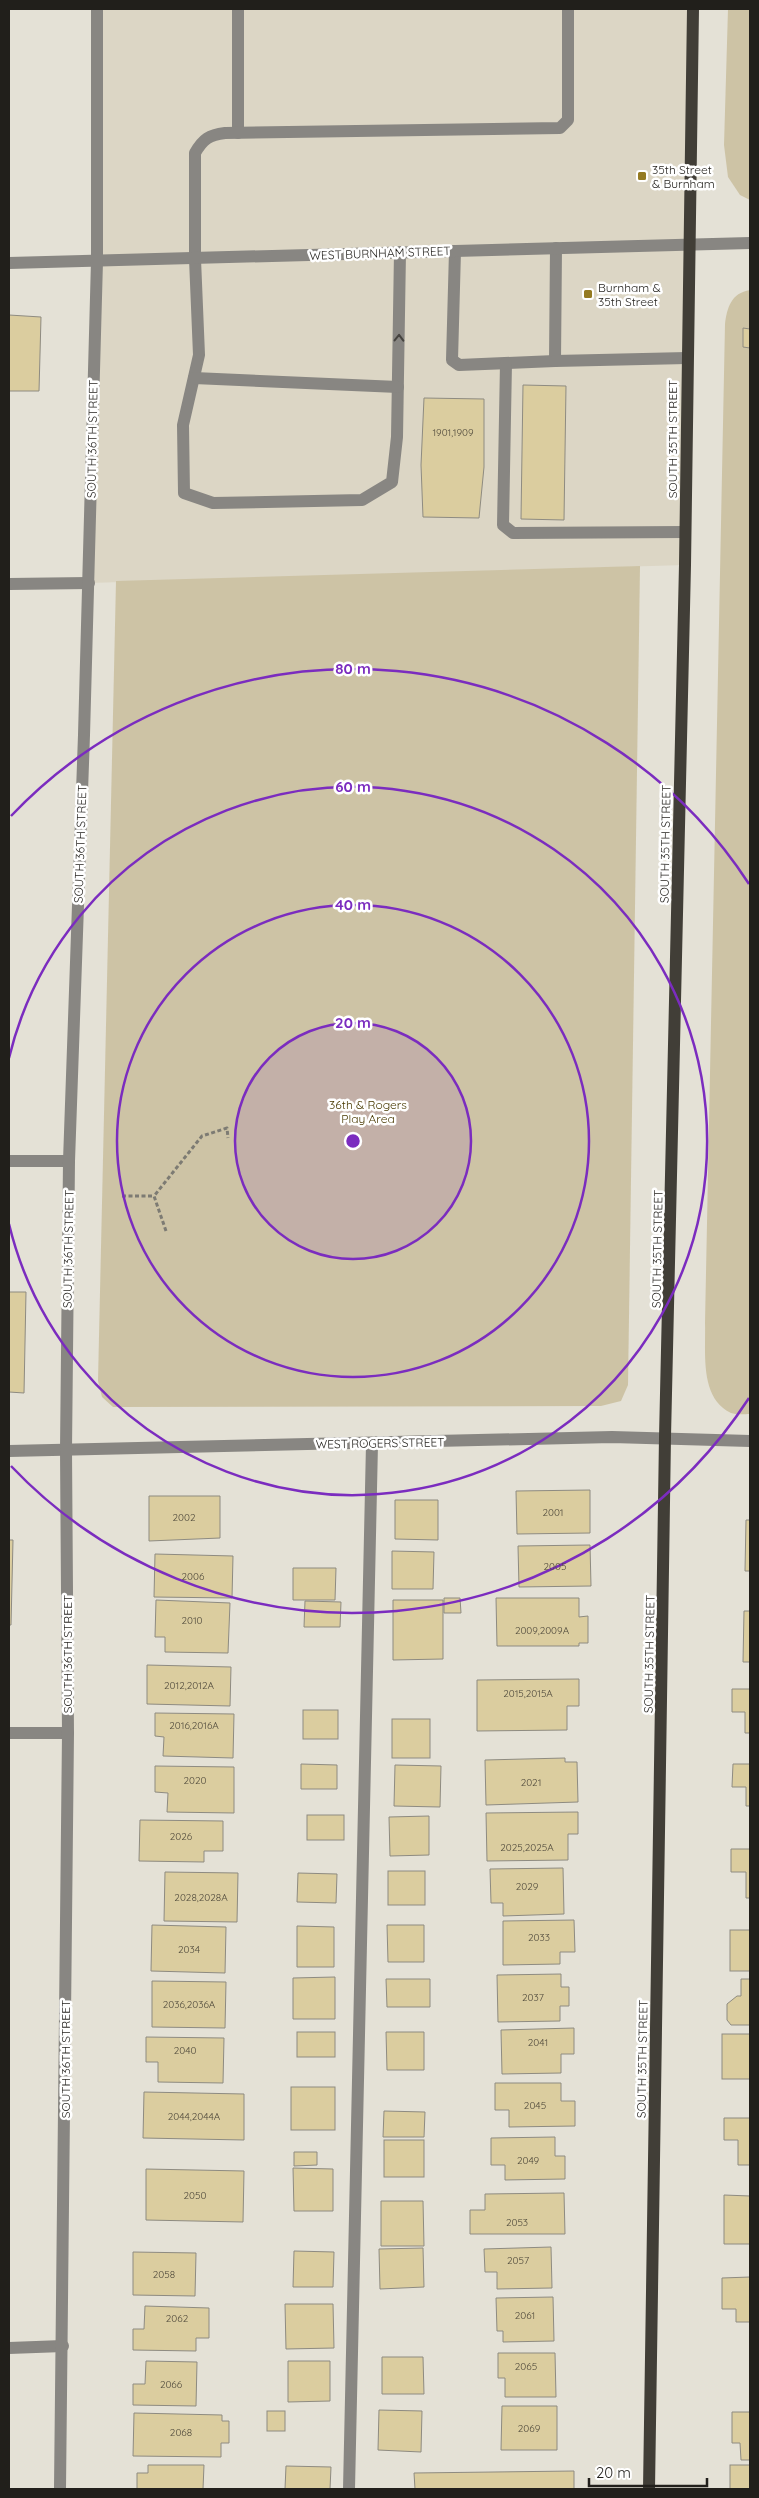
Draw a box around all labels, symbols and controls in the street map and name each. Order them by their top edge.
place label: 35th Street & Burnham [652,162,715,191]
marker: 35th Street & Burnham [636,170,648,182]
street label: WEST BURNHAM STREET [309,243,451,263]
place label: Burnham & 35th Street [598,280,661,309]
marker: Burnham & 35th Street [582,288,594,300]
one-way arrow [393,334,404,342]
street label: SOUTH 36TH STREET [83,380,101,498]
street label: SOUTH 35TH STREET [665,380,680,498]
house number: 1901,1909 [432,426,474,439]
text: 80 m [335,659,371,678]
text: 60 m [335,777,371,796]
street label: SOUTH 36TH STREET [70,785,90,903]
street label: SOUTH 35TH STREET [656,785,674,903]
text: 40 m [335,895,371,914]
text: 20 m [335,1013,371,1032]
park label: 36th & Rogers Play Area [329,1097,407,1126]
centre of rings [344,1132,362,1150]
street label: SOUTH 36TH STREET [59,1190,77,1308]
street label: SOUTH 35TH STREET [648,1190,666,1308]
street label: WEST ROGERS STREET [315,1434,445,1452]
house number: 2001 [542,1506,564,1519]
house number: 2002 [173,1511,196,1524]
house number: 2005 [544,1560,566,1573]
house number: 2006 [182,1570,205,1583]
street label: SOUTH 36TH STREET [60,1595,75,1713]
street label: SOUTH 35TH STREET [640,1595,658,1713]
house number: 2010 [181,1614,203,1627]
house number: 2009,2009A [515,1624,570,1637]
house number: 2012,2012A [164,1679,214,1692]
house number: 2015,2015A [503,1687,553,1700]
house number: 2016,2016A [169,1719,219,1732]
house number: 2020 [184,1774,207,1787]
house number: 2021 [521,1776,541,1789]
house number: 2026 [170,1830,193,1843]
house number: 2025,2025A [500,1841,554,1854]
house number: 2029 [516,1880,539,1893]
house number: 2028,2028A [174,1891,228,1904]
house number: 2033 [528,1931,550,1944]
house number: 2034 [178,1943,200,1956]
house number: 2037 [522,1991,544,2004]
house number: 2036,2036A [163,1998,216,2011]
street label: SOUTH 36TH STREET [58,2000,73,2118]
street label: SOUTH 35TH STREET [633,2000,651,2118]
house number: 2041 [528,2036,548,2049]
house number: 2040 [174,2044,196,2057]
house number: 2045 [524,2099,546,2112]
house number: 2044,2044A [168,2110,221,2123]
house number: 2049 [517,2154,539,2167]
house number: 2050 [184,2189,206,2202]
house number: 2053 [506,2216,528,2229]
house number: 2057 [507,2254,529,2267]
house number: 2058 [153,2268,175,2281]
house number: 2061 [515,2309,535,2322]
house number: 2062 [166,2312,189,2325]
house number: 2065 [515,2360,537,2373]
house number: 2066 [160,2378,183,2391]
house number: 2069 [518,2422,541,2435]
house number: 2068 [170,2426,192,2439]
scale bar [589,2456,706,2488]
text: 20 m [596,2463,631,2482]

